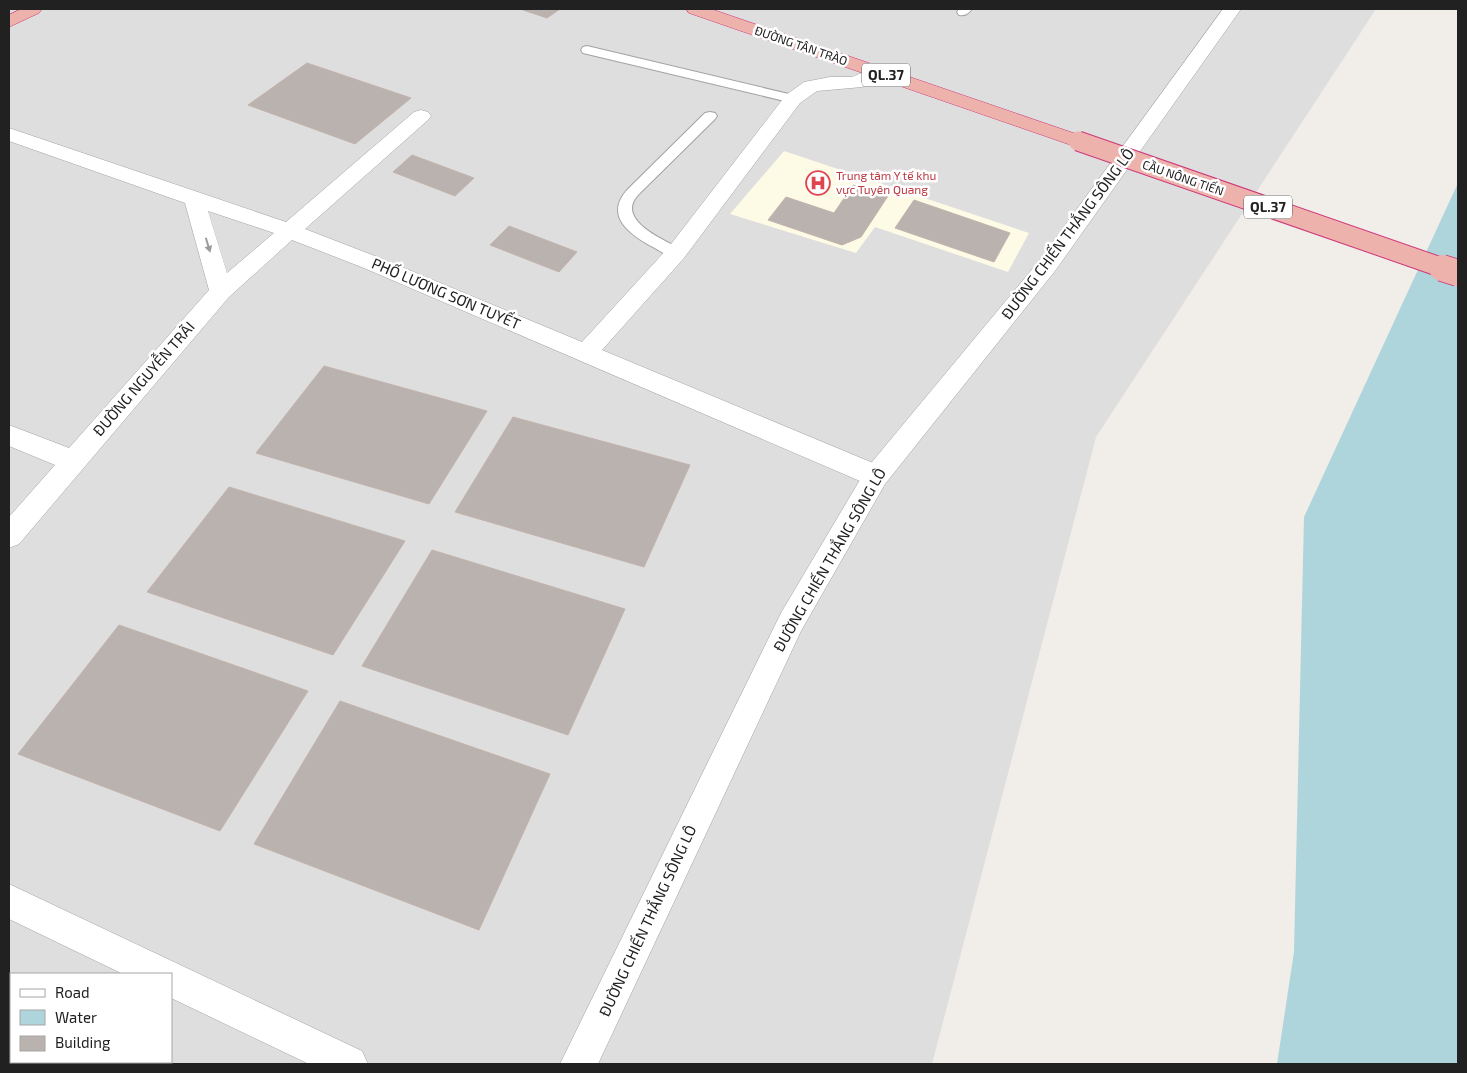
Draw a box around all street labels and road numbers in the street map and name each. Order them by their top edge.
street label: ĐƯỜNG TÂN TRÀO [753,23,850,67]
road number: QL.37 [862,64,910,86]
street label: ĐƯỜNG CHIẾN THẮNG SÔNG LÔ [996,143,1137,322]
street label: CẦU NÔNG TIẾN [1141,156,1226,198]
road number: QL.37 [1244,196,1292,218]
street label: PHỐ LƯƠNG SƠN TUYẾT [369,252,524,333]
street label: ĐƯỜNG NGUYỄN TRÃI [87,316,198,439]
street label: ĐƯỜNG CHIẾN THẮNG SÔNG LÔ [767,464,889,654]
street label: ĐƯỜNG CHIẾN THẮNG SÔNG LÔ [593,821,699,1019]

